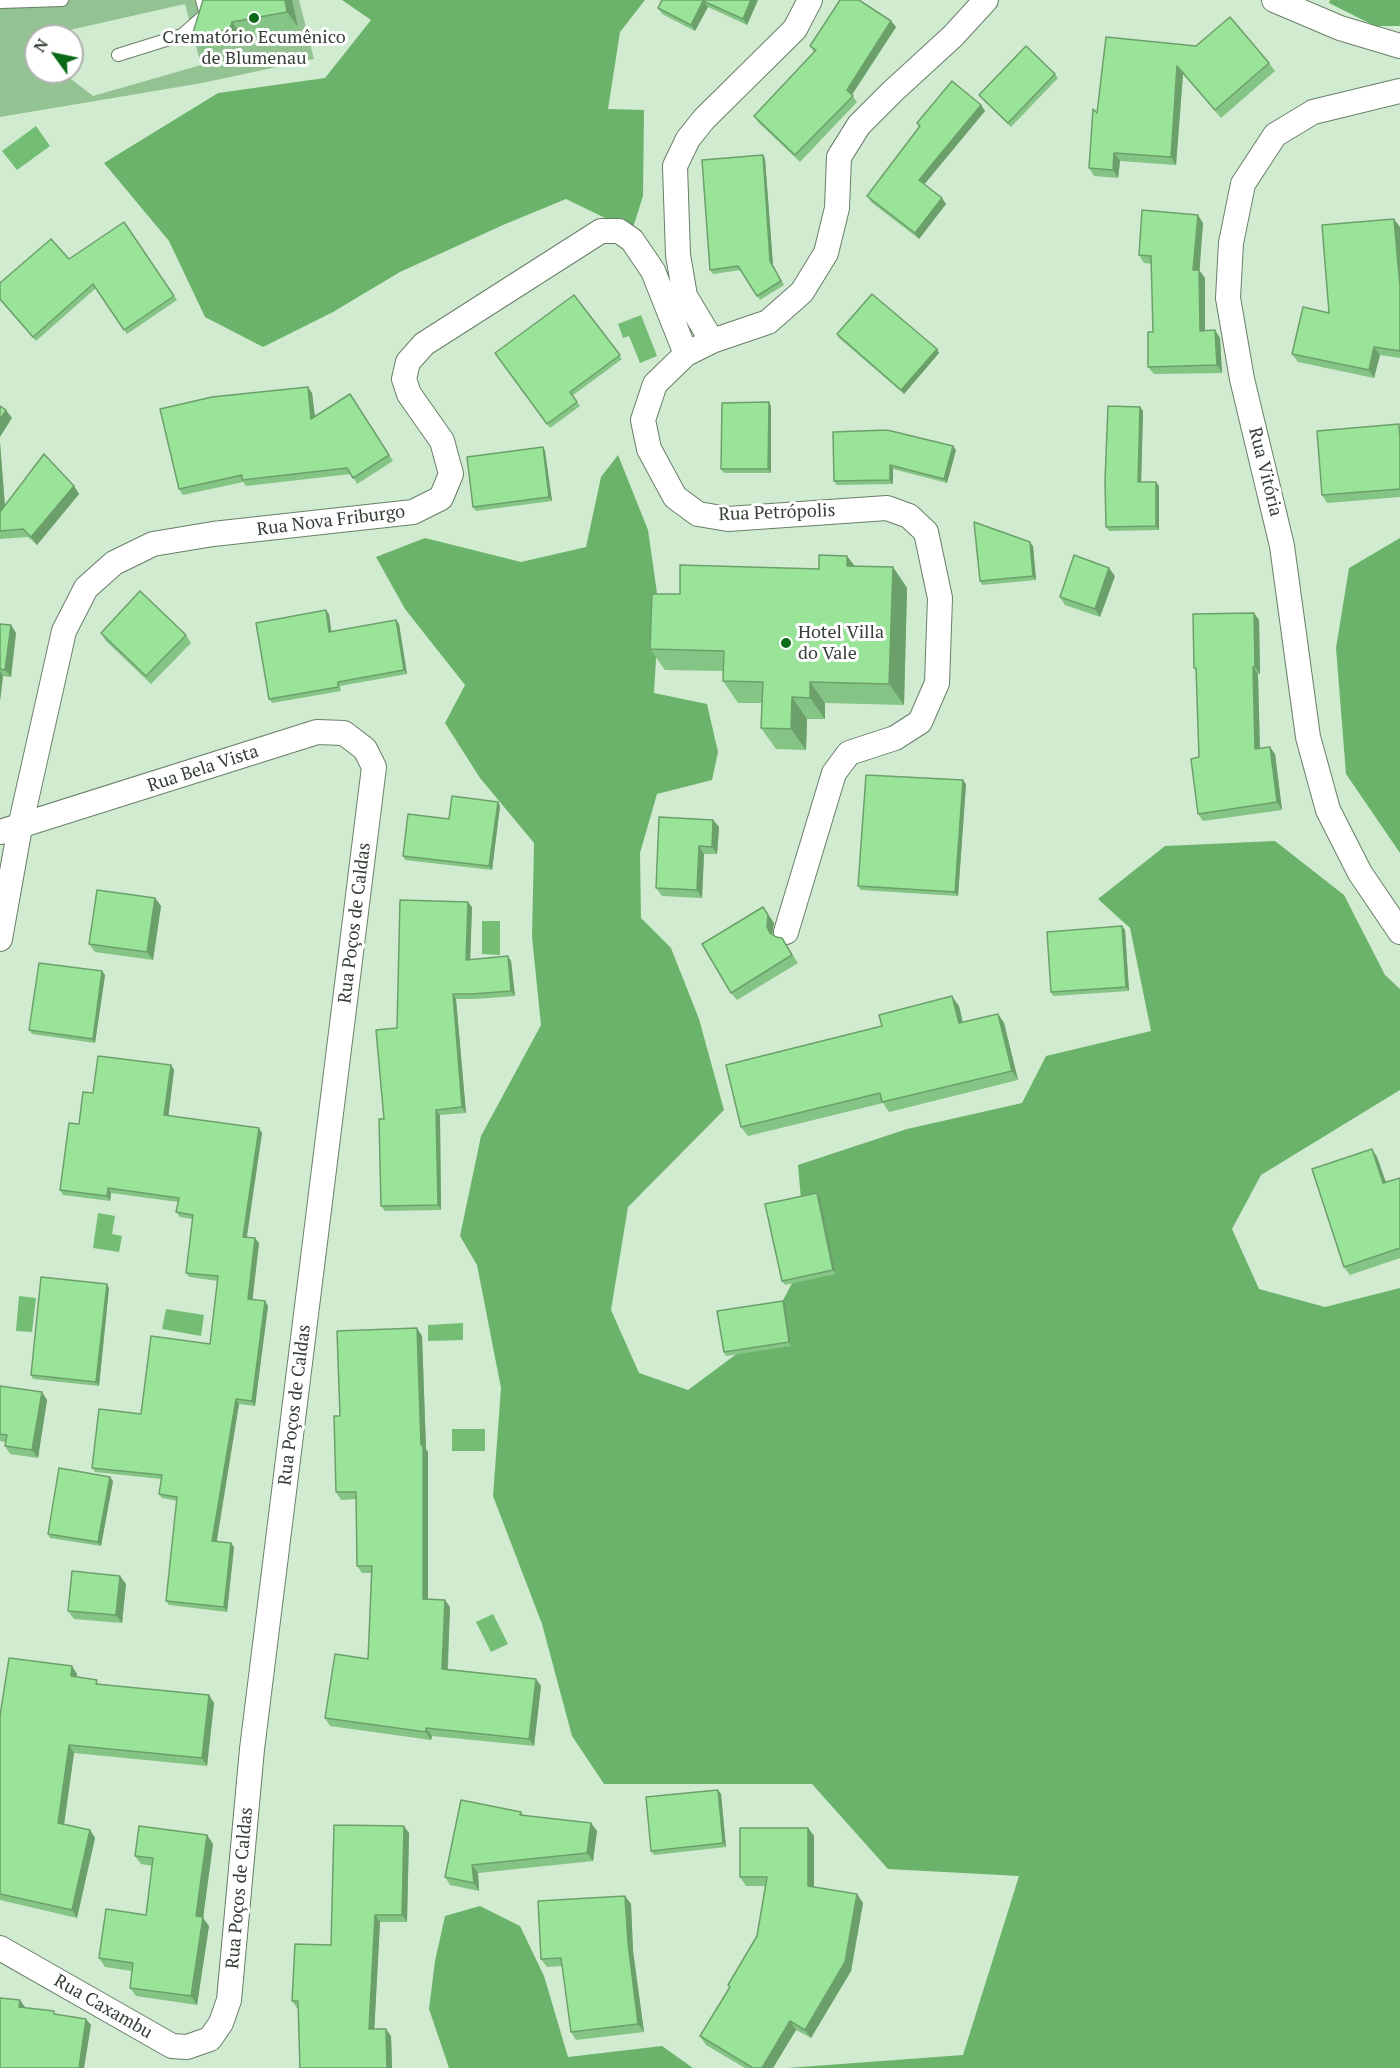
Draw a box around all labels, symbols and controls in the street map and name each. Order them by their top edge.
marker: Crematório Ecumênico de Blumenau [247,11,261,25]
north arrow [24,24,84,84]
place label: Crematório Ecumênico de Blumenau [162,27,346,70]
text: N [28,34,53,56]
street label: Rua Vitória [1244,425,1286,519]
street label: Rua Petrópolis [718,500,836,526]
street label: Rua Nova Friburgo [256,501,406,541]
place label: Hotel Villa do Vale [798,622,884,664]
marker: Hotel Villa do Vale [779,636,793,650]
street label: Rua Bela Vista [145,741,261,797]
street label: Rua Poços de Caldas [334,841,376,1005]
street label: Rua Poços de Caldas [274,1323,316,1487]
street label: Rua Poços de Caldas [222,1806,258,1970]
street label: Rua Caxambu [50,1970,156,2044]

